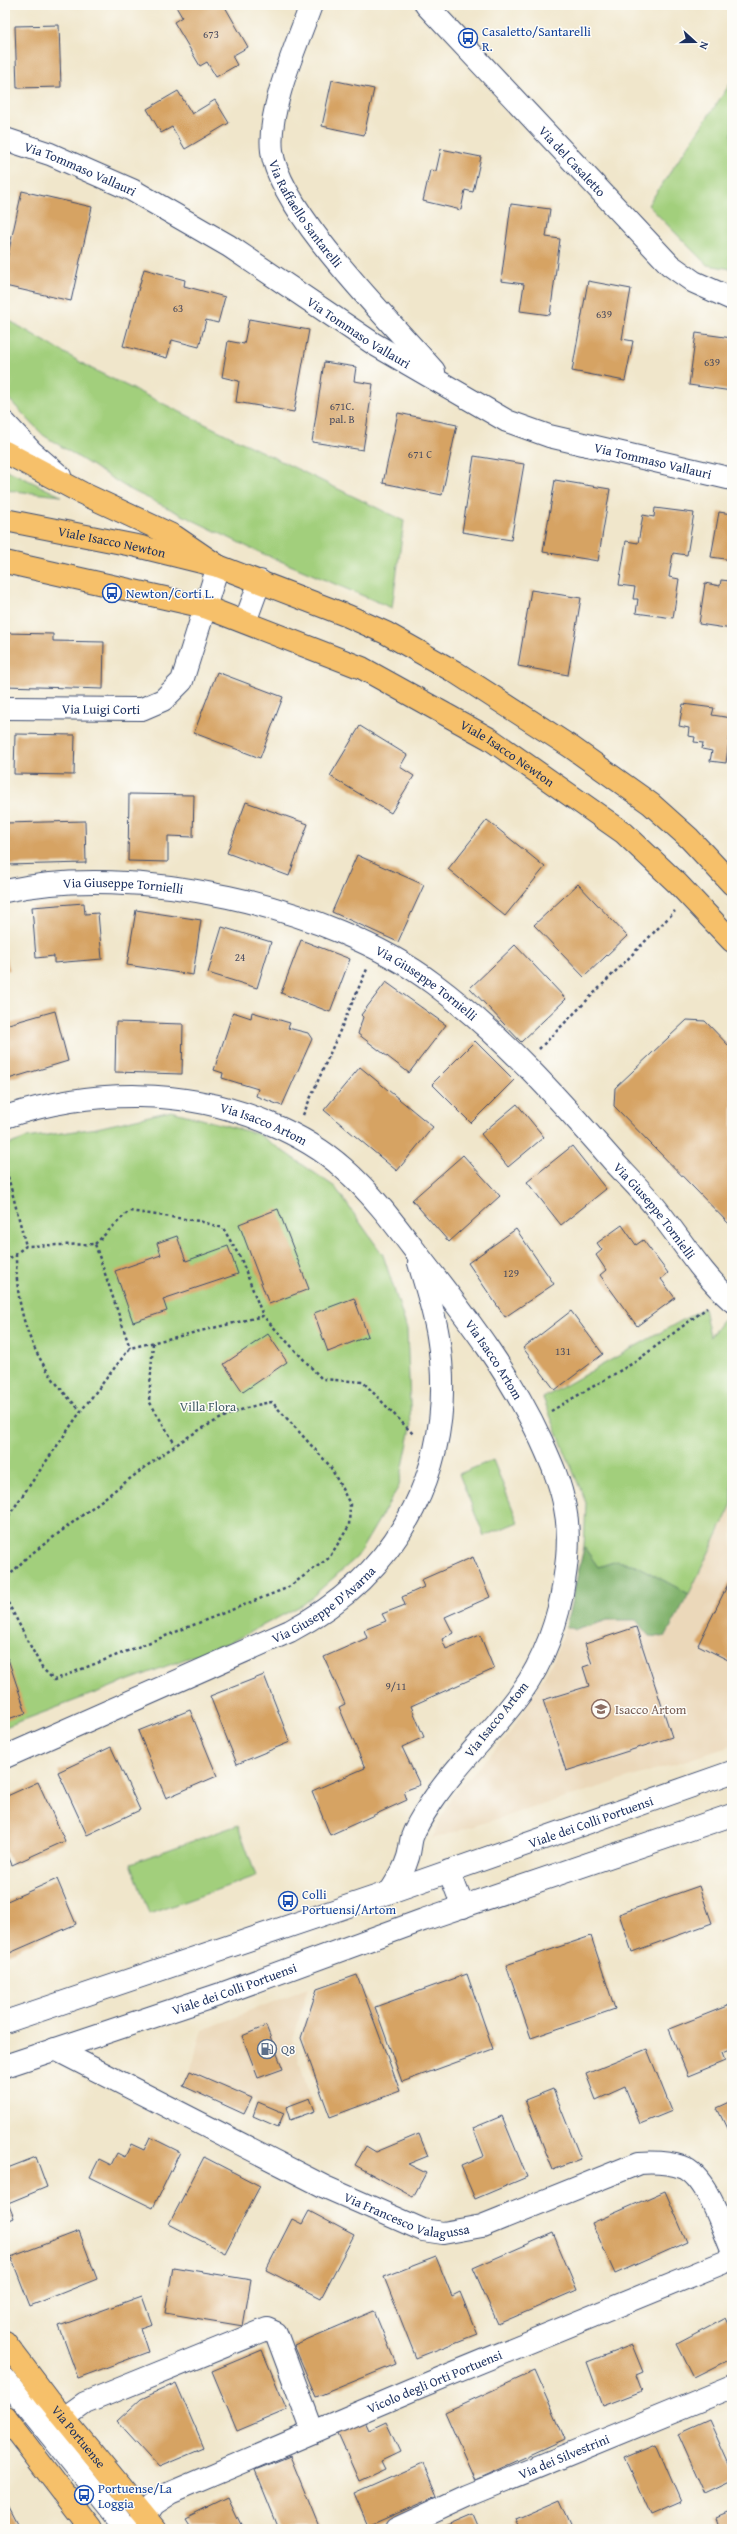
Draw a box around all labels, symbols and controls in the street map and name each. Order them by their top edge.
place label: Casaletto/Santarelli R. [482,22,591,56]
north arrow [675,22,715,62]
house number: 673 [203,26,219,42]
bus stop icon: Casaletto/Santarelli R. [457,27,479,49]
text: N [695,39,713,52]
street label: Via del Casaletto [534,122,610,201]
street label: Via Tommaso Vallauri [22,137,140,201]
street label: Via Raffaello Santarelli [264,157,347,272]
street label: Via Tommaso Vallauri [303,292,414,373]
house number: 63 [173,300,183,316]
house number: 639 [596,306,612,322]
house number: 639 [704,354,720,370]
house number: 671C. pal. B [329,398,355,427]
street label: Via Tommaso Vallauri [592,438,714,484]
house number: 671 С [408,446,432,462]
street label: Viale Isacco Newton [56,522,168,563]
bus stop icon: Newton/Corti L. [101,582,123,604]
place label: Newton/Corti L. [126,584,214,603]
street label: Via Luigi Corti [62,699,141,719]
street label: Viale Isacco Newton [457,715,559,792]
street label: Via Giuseppe Tornielli [62,873,185,899]
street label: Via Giuseppe Tornielli [372,941,482,1025]
house number: 24 [235,949,245,965]
street label: Via Isacco Artom [218,1098,311,1150]
street label: Via Giuseppe Tornielli [609,1158,700,1264]
house number: 129 [503,1265,519,1281]
street label: Via Isacco Artom [460,1315,527,1403]
house number: 131 [555,1343,571,1359]
park label: Villa Flora [180,1397,237,1416]
street label: Via Giuseppe D'Avarna [269,1561,380,1648]
street label: Via Isacco Artom [460,1677,533,1761]
house number: 9/11 [385,1678,407,1694]
school or university icon: Isacco Artom [590,1698,612,1720]
place label: Isacco Artom [615,1700,687,1719]
street label: Viale dei Colli Portuensi [526,1791,656,1853]
place label: Colli Portuensi/Artom [302,1885,396,1919]
bus stop icon: Colli Portuensi/Artom [277,1890,299,1912]
street label: Viale dei Colli Portuensi [170,1958,300,2020]
fuel station icon: Q8 [256,2038,278,2060]
place label: Q8 [281,2040,295,2059]
street label: Via Francesco Valagussa [341,2187,472,2243]
street label: Vicolo degli Orti Portuensi [364,2345,505,2418]
street label: Via Portuense [47,2401,110,2472]
street label: Via dei Silvestrini [516,2429,613,2484]
place label: Portuense/La Loggia [98,2479,173,2513]
bus stop icon: Portuense/La Loggia [73,2484,95,2506]

